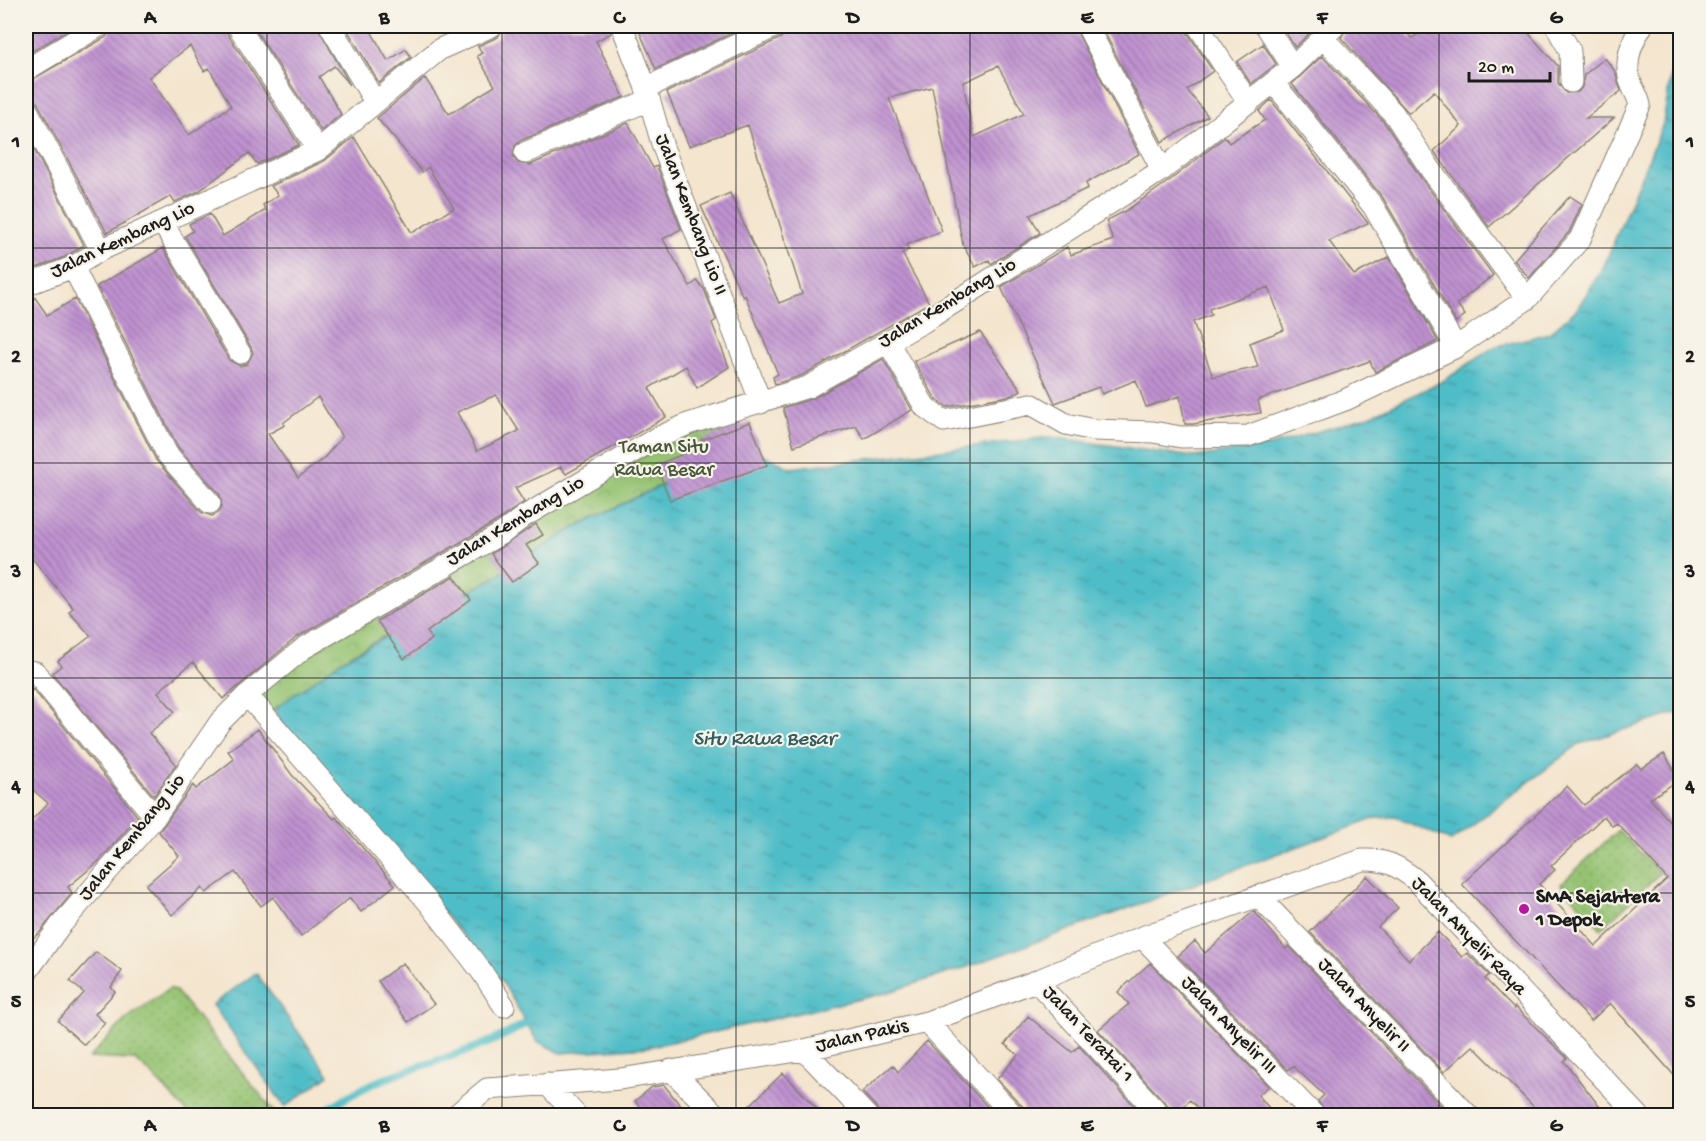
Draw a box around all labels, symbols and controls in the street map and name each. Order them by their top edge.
text: A [143,8,158,31]
text: B [378,8,390,31]
text: C [613,8,627,31]
text: D [844,8,860,31]
text: E [1081,8,1095,31]
text: F [1316,8,1329,31]
text: G [1550,8,1564,31]
scale bar [1469,45,1550,83]
text: 20 m [1478,58,1514,79]
street label: Jalan Kembang Lio II [649,131,731,299]
text: 1 [11,132,20,155]
text: 1 [1685,132,1694,155]
street label: Jalan Kembang Lio [47,198,199,284]
street label: Jalan Kembang Lio [875,254,1021,354]
text: 2 [11,347,21,370]
text: 2 [1685,347,1695,370]
park label: Taman Situ Rawa Besar [614,437,715,483]
street label: Jalan Kembang Lio [443,472,589,572]
text: 3 [10,562,21,585]
text: 3 [1684,562,1695,585]
water label: Situ Rawa Besar [693,728,839,753]
street label: Jalan Kembang Lio [75,770,191,906]
text: 4 [10,777,21,800]
text: 4 [1684,777,1695,800]
street label: Jalan Anyelir Raya [1406,873,1531,1002]
place label: SMA Sejahtera 1 Depok [1535,887,1661,933]
marker: SMA Sejahtera 1 Depok [1517,902,1531,916]
street label: Jalan Anyelir II [1312,954,1414,1058]
street label: Jalan Anyelir III [1175,972,1281,1080]
street label: Jalan Teratai 1 [1036,982,1138,1088]
text: 5 [11,992,22,1015]
text: 5 [1685,992,1696,1015]
street label: Jalan Pakis [814,1015,911,1059]
text: A [143,1116,158,1139]
text: B [378,1116,390,1139]
text: C [613,1116,627,1139]
text: D [844,1116,860,1139]
text: E [1081,1116,1095,1139]
text: F [1316,1116,1329,1139]
text: G [1550,1116,1564,1139]

